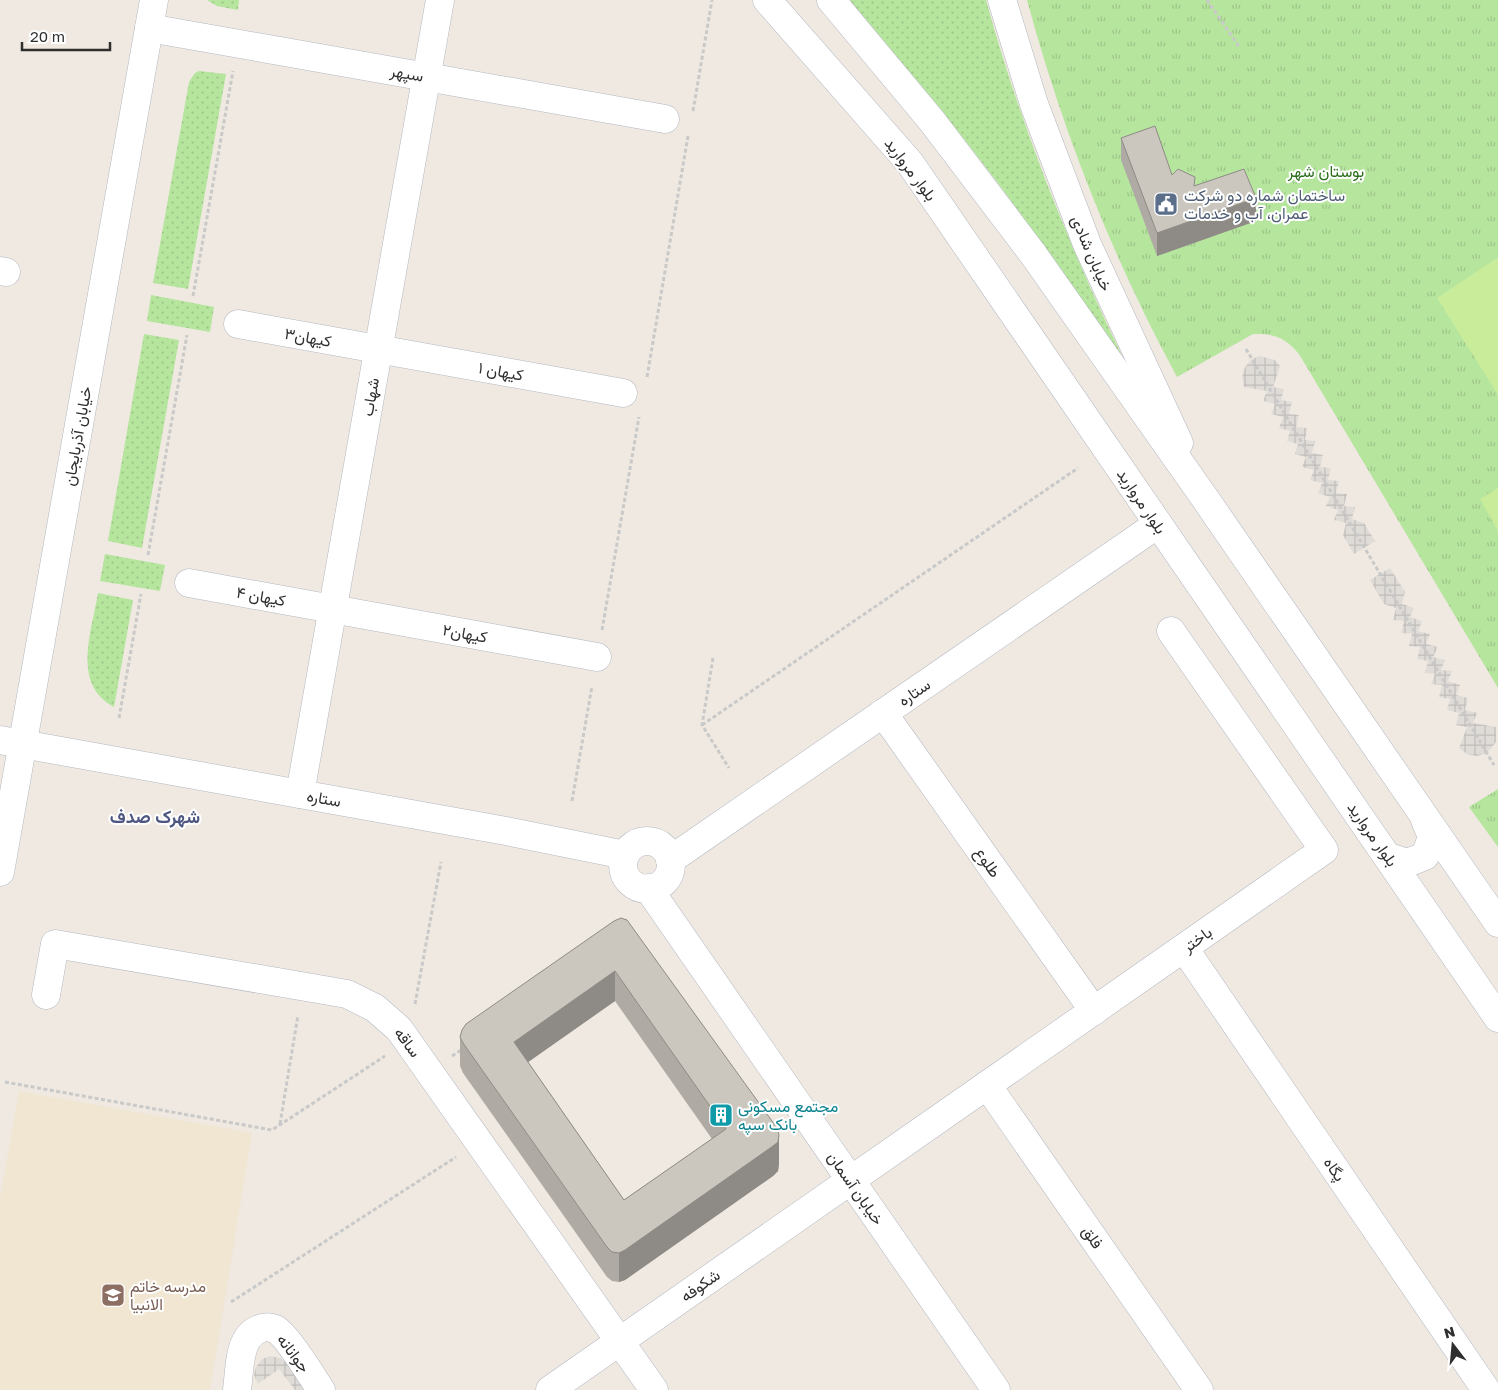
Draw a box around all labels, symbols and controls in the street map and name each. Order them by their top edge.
scale bar [22,20,110,52]
text: 20 m [30,27,65,45]
street label: سپهر [387,60,425,88]
street label: بلوار مروارید [880,133,941,205]
park label: بوستان شهر [1287,161,1364,182]
place label: ساختمان شماره دو شرکت عمران، آب و خدمات [1184,185,1345,224]
public building icon: ساختمان شماره دو شرکت عمران، آب و خدمات [1153,191,1179,217]
street label: خیابان شادی [1066,212,1117,294]
street label: کیهان۳ [283,323,333,352]
street label: کیهان ۱ [477,357,525,386]
street label: شهاب [357,376,384,418]
street label: خیابان آذربایجان [58,384,97,488]
street label: بلوار مروارید [1112,465,1171,538]
street label: کیهان ۴ [235,582,287,611]
street label: کیهان۲ [441,619,489,648]
street label: ستاره [894,674,934,711]
street label: ستاره [305,785,343,812]
street label: بلوار مروارید [1343,798,1403,871]
district label: شهرک صدف [110,805,200,828]
street label: طلوع [969,843,1006,882]
street label: باختر [1178,922,1216,958]
street label: ساقه [390,1023,426,1061]
place label: مجتمع مسکونی بانک سپه [738,1096,838,1136]
building icon: مجتمع مسکونی بانک سپه [708,1102,734,1128]
street label: خیابان آسمان [823,1147,889,1229]
street label: پگاه [1318,1153,1350,1186]
street label: فلق [1077,1222,1108,1253]
street label: شکوفه [676,1264,724,1306]
place label: مدرسه خاتم الانبیا [130,1276,206,1314]
school or university icon: مدرسه خاتم الانبیا [100,1282,126,1308]
north arrow [1428,1320,1478,1370]
text: N [1442,1322,1457,1342]
street label: جوانانه [272,1330,315,1377]

